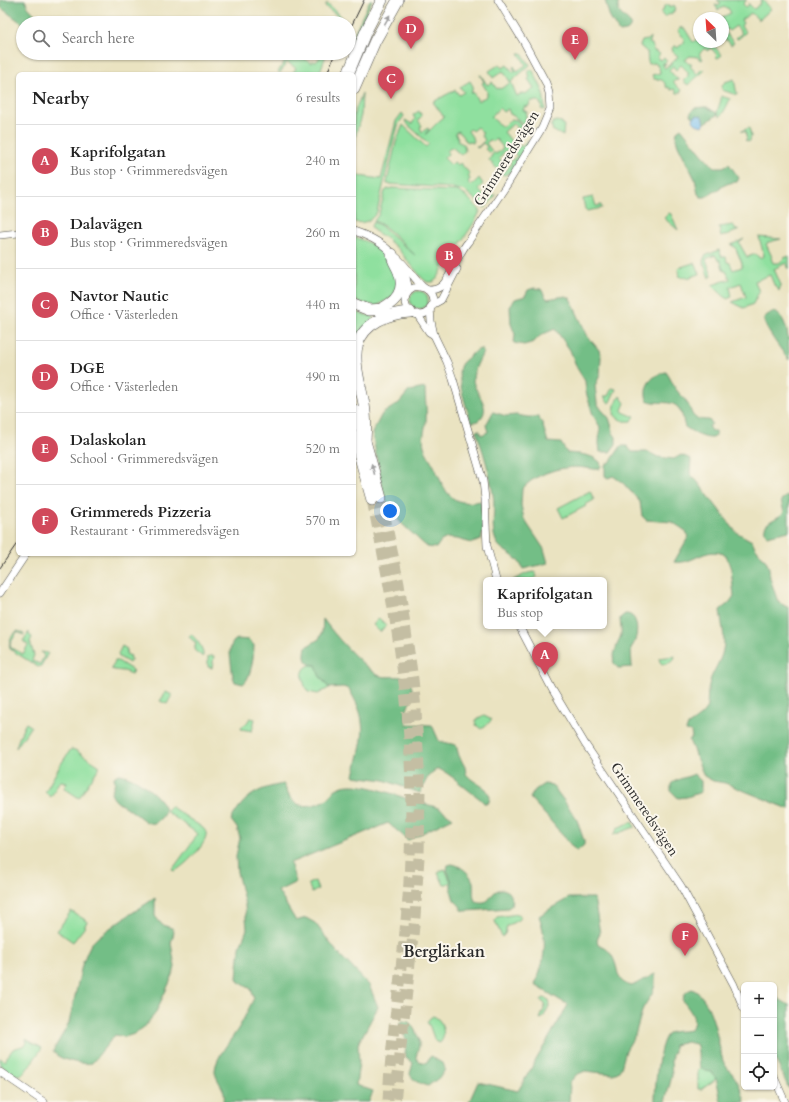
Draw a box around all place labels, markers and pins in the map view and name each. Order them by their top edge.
pin: D [398,16,424,49]
pin: E [562,27,588,60]
pin: C [378,66,404,99]
pin: B [436,243,462,276]
pin: A [532,642,558,675]
pin: F [672,923,698,956]

